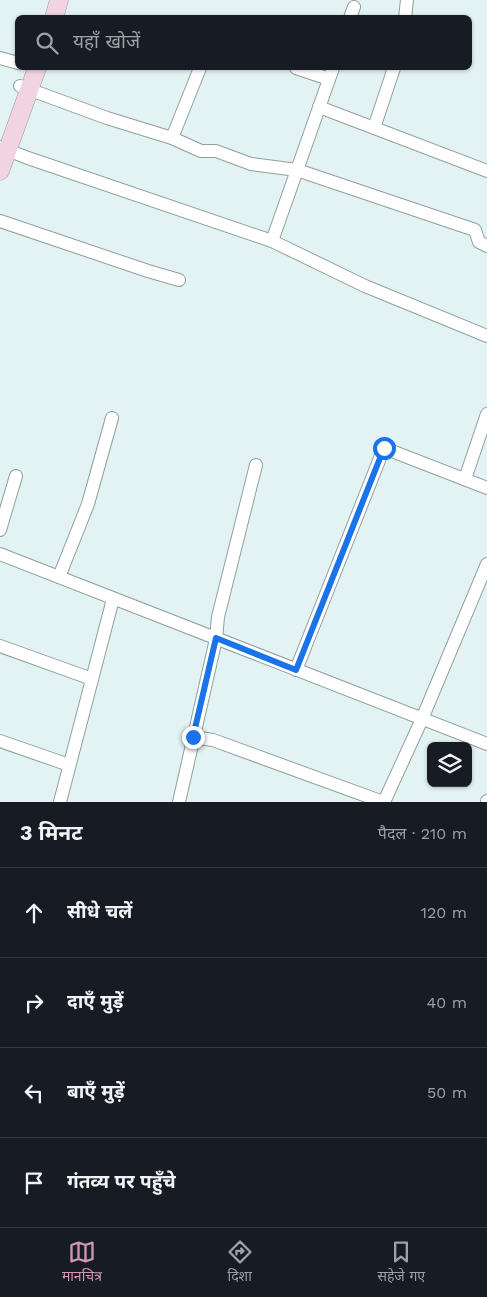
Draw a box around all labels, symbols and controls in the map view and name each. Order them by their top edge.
search box [15,15,472,70]
icon: search [33,29,61,57]
text: यहाँ खोजें [73,30,140,53]
route start [373,437,396,460]
route end [182,726,205,749]
map controls [427,742,472,787]
button: layers [427,742,472,787]
text: 3 मिनट [20,820,83,845]
text: पैदल · 210 m [378,824,467,843]
icon: ahead [20,899,48,927]
text: सीधे चलें [67,900,132,923]
text: 120 m [421,903,467,922]
icon: right [20,989,48,1017]
text: दाएँ मुड़ें [67,990,123,1013]
text: 40 m [427,993,467,1012]
icon: left [20,1079,48,1107]
text: बाएँ मुड़ें [67,1080,125,1103]
text: 50 m [427,1083,467,1102]
icon: arrive [20,1169,48,1197]
text: गंतव्य पर पहुँचे [67,1170,176,1193]
tab: मानचित्र [62,1238,102,1287]
tab: दिशा [226,1238,254,1287]
tab: सहेजे गए [377,1238,425,1287]

